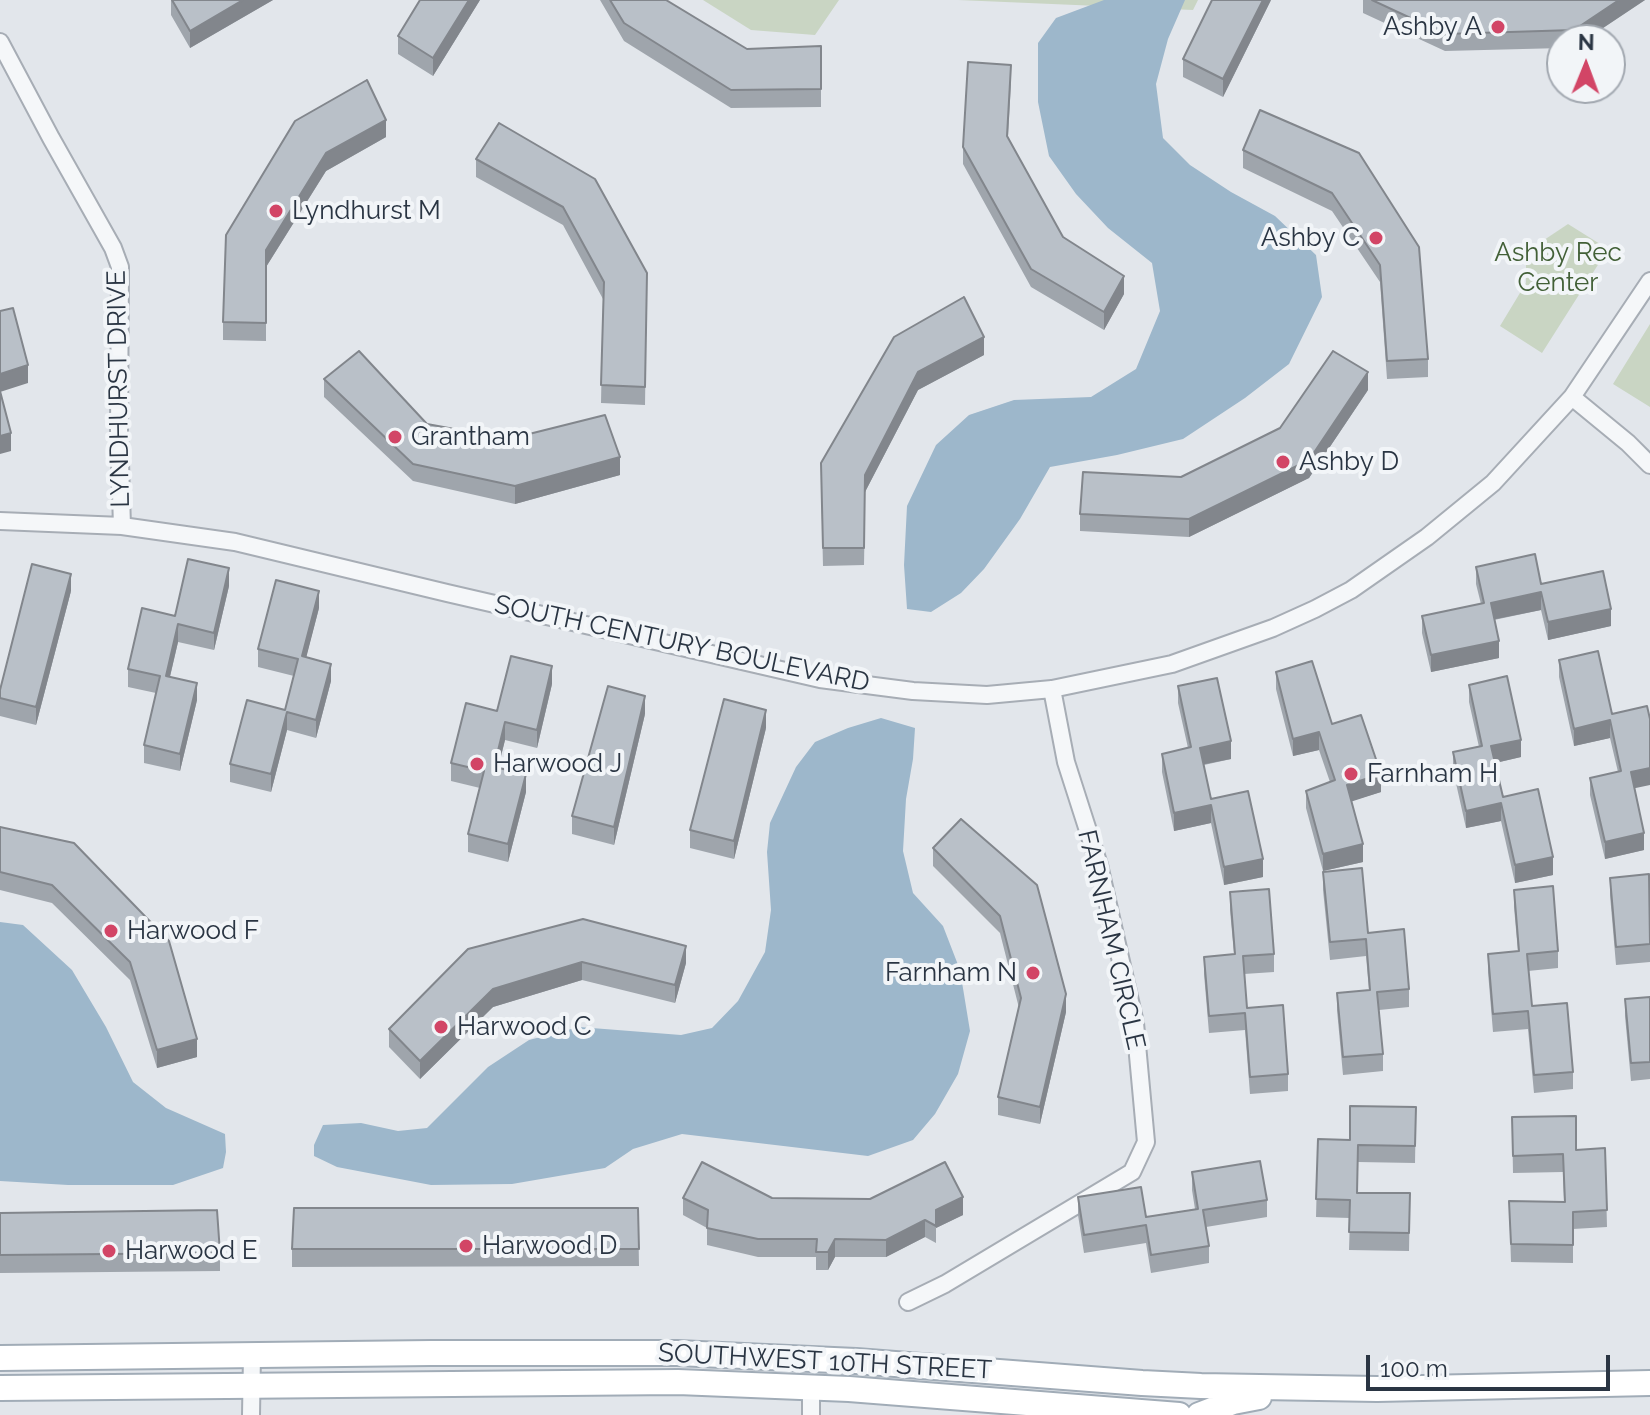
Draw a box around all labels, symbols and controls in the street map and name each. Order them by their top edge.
place label: Ashby A [1383,11,1482,43]
marker: Ashby A [1489,18,1507,36]
north arrow [1546,24,1626,104]
text: N [1578,29,1595,55]
place label: Lyndhurst M [292,195,441,227]
marker: Lyndhurst M [267,202,285,220]
place label: Ashby C [1261,222,1360,254]
marker: Ashby C [1367,229,1385,247]
park label: Ashby Rec Center [1494,237,1622,298]
street label: LYNDHURST DRIVE [101,270,137,508]
place label: Grantham [411,421,530,453]
marker: Grantham [386,428,404,446]
place label: Ashby D [1299,446,1399,478]
marker: Ashby D [1274,453,1292,471]
street label: SOUTH CENTURY BOULEVARD [492,589,872,699]
place label: Harwood J [493,748,622,780]
marker: Harwood J [468,755,486,773]
place label: Farnham H [1367,758,1498,790]
marker: Farnham H [1342,765,1360,783]
street label: FARNHAM CIRCLE [1071,827,1151,1053]
place label: Harwood F [127,915,259,947]
marker: Harwood F [102,922,120,940]
place label: Farnham N [885,957,1017,989]
marker: Farnham N [1024,964,1042,982]
place label: Harwood C [457,1011,592,1043]
marker: Harwood C [432,1018,450,1036]
place label: Harwood D [482,1230,617,1262]
place label: Harwood E [125,1235,258,1267]
marker: Harwood D [457,1237,475,1255]
marker: Harwood E [100,1242,118,1260]
street label: SOUTHWEST 10TH STREET [657,1338,993,1386]
scale bar [1370,1339,1614,1389]
text: 100 m [1380,1354,1448,1383]

